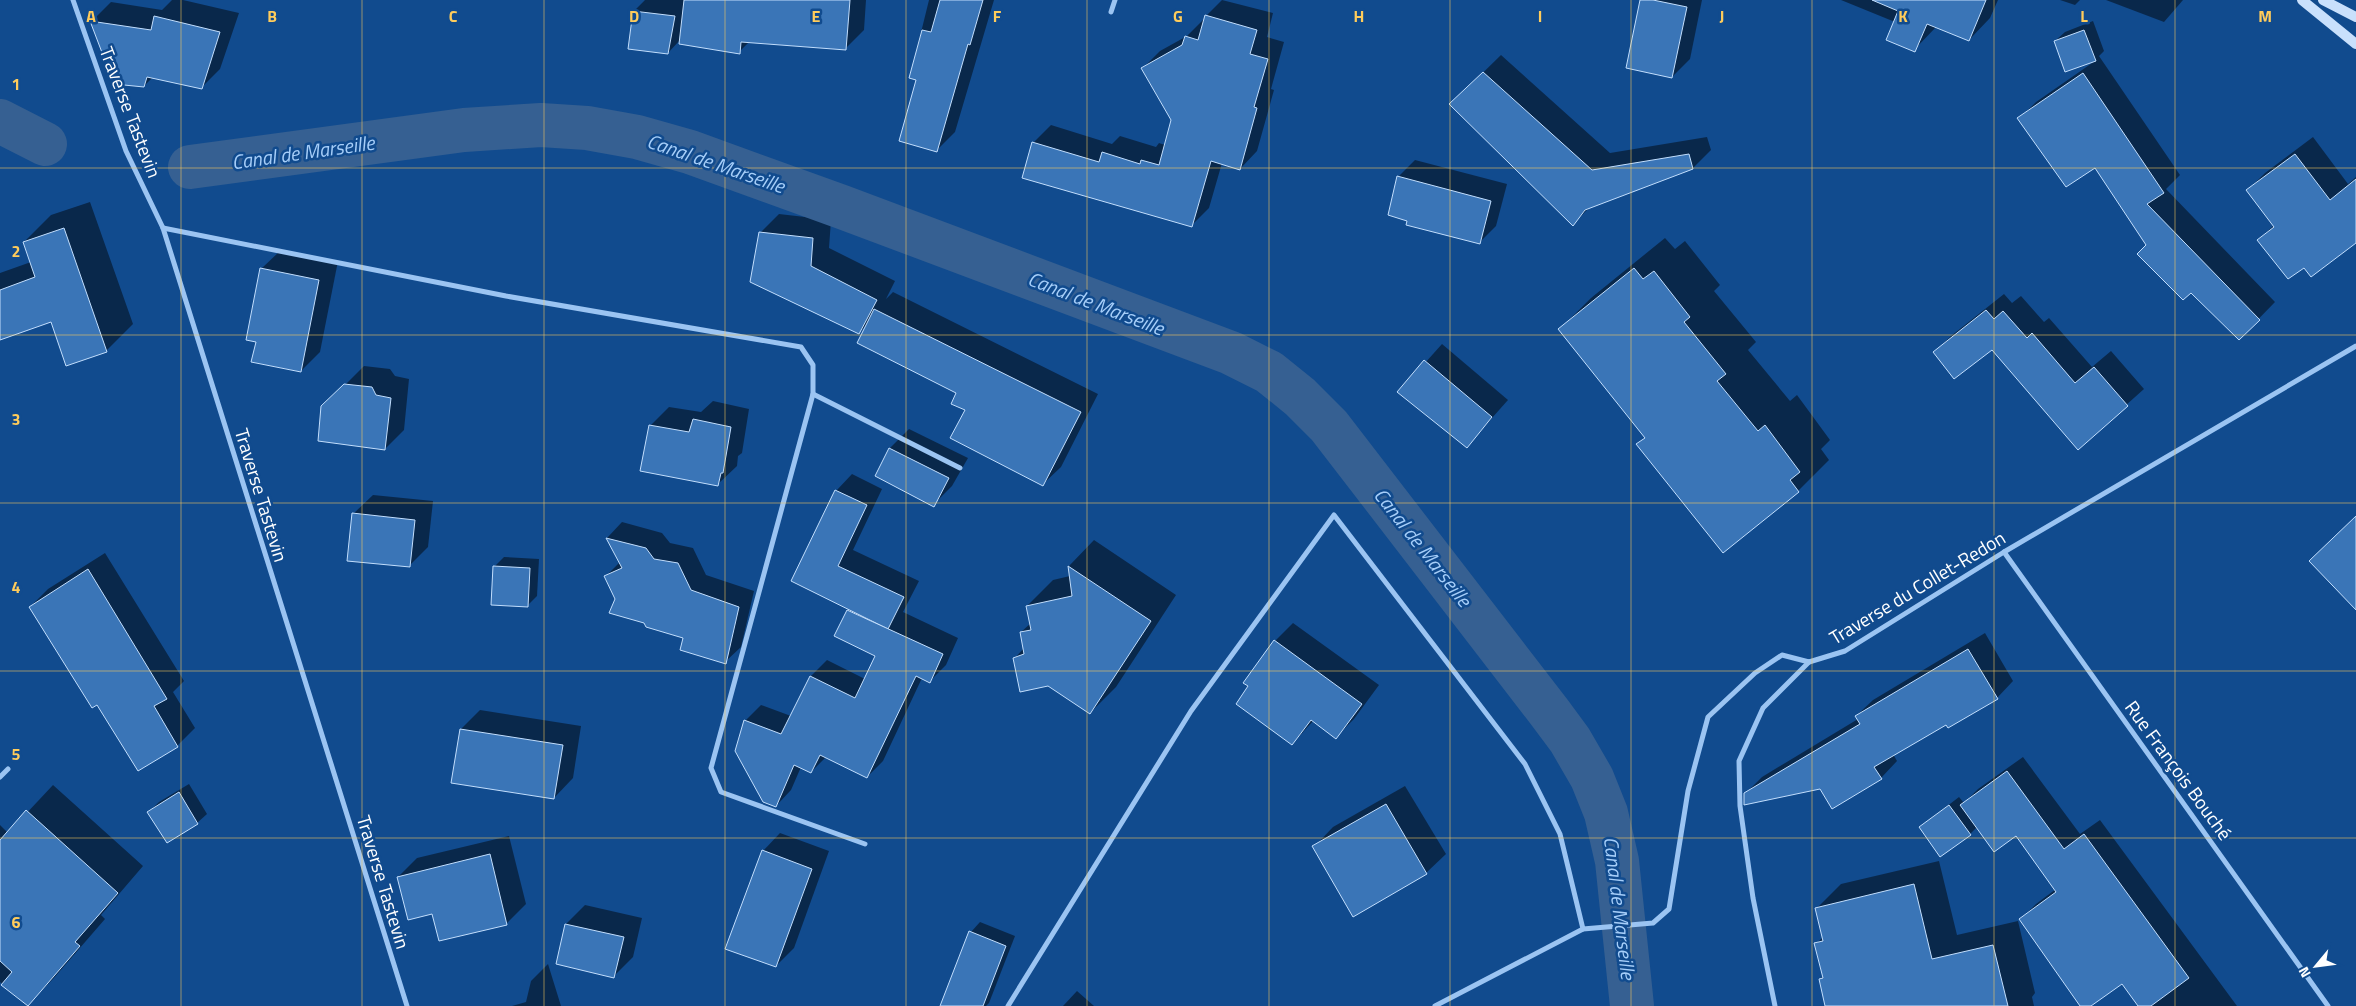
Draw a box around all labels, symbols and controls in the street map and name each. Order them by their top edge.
text: A [86,4,96,28]
text: B [267,4,277,28]
text: C [449,4,458,28]
text: D [629,4,639,28]
text: E [812,4,821,28]
text: F [993,4,1002,28]
text: G [1173,4,1183,28]
text: H [1354,4,1364,28]
text: I [1538,4,1542,28]
text: J [1720,4,1724,28]
text: K [1898,4,1908,28]
text: L [2080,4,2088,28]
text: M [2258,4,2272,28]
street label: Traverse Tastevin [93,42,169,182]
text: 1 [12,72,20,96]
water label: Canal de Marseille [643,125,791,202]
water label: Canal de Marseille [230,126,378,177]
text: 2 [12,239,20,263]
water label: Canal de Marseille [1023,263,1170,344]
text: 3 [12,407,20,431]
street label: Traverse Tastevin [228,425,296,565]
water label: Canal de Marseille [1367,481,1481,615]
street label: Traverse du Collet-Redon [1823,523,2011,651]
text: 4 [12,575,21,599]
street label: Rue François Bouché [2118,694,2240,846]
text: 5 [12,742,21,766]
street label: Traverse Tastevin [350,812,418,952]
water label: Canal de Marseille [1596,835,1644,983]
text: 6 [12,910,21,934]
north arrow [2291,941,2341,991]
text: N [2293,963,2316,982]

